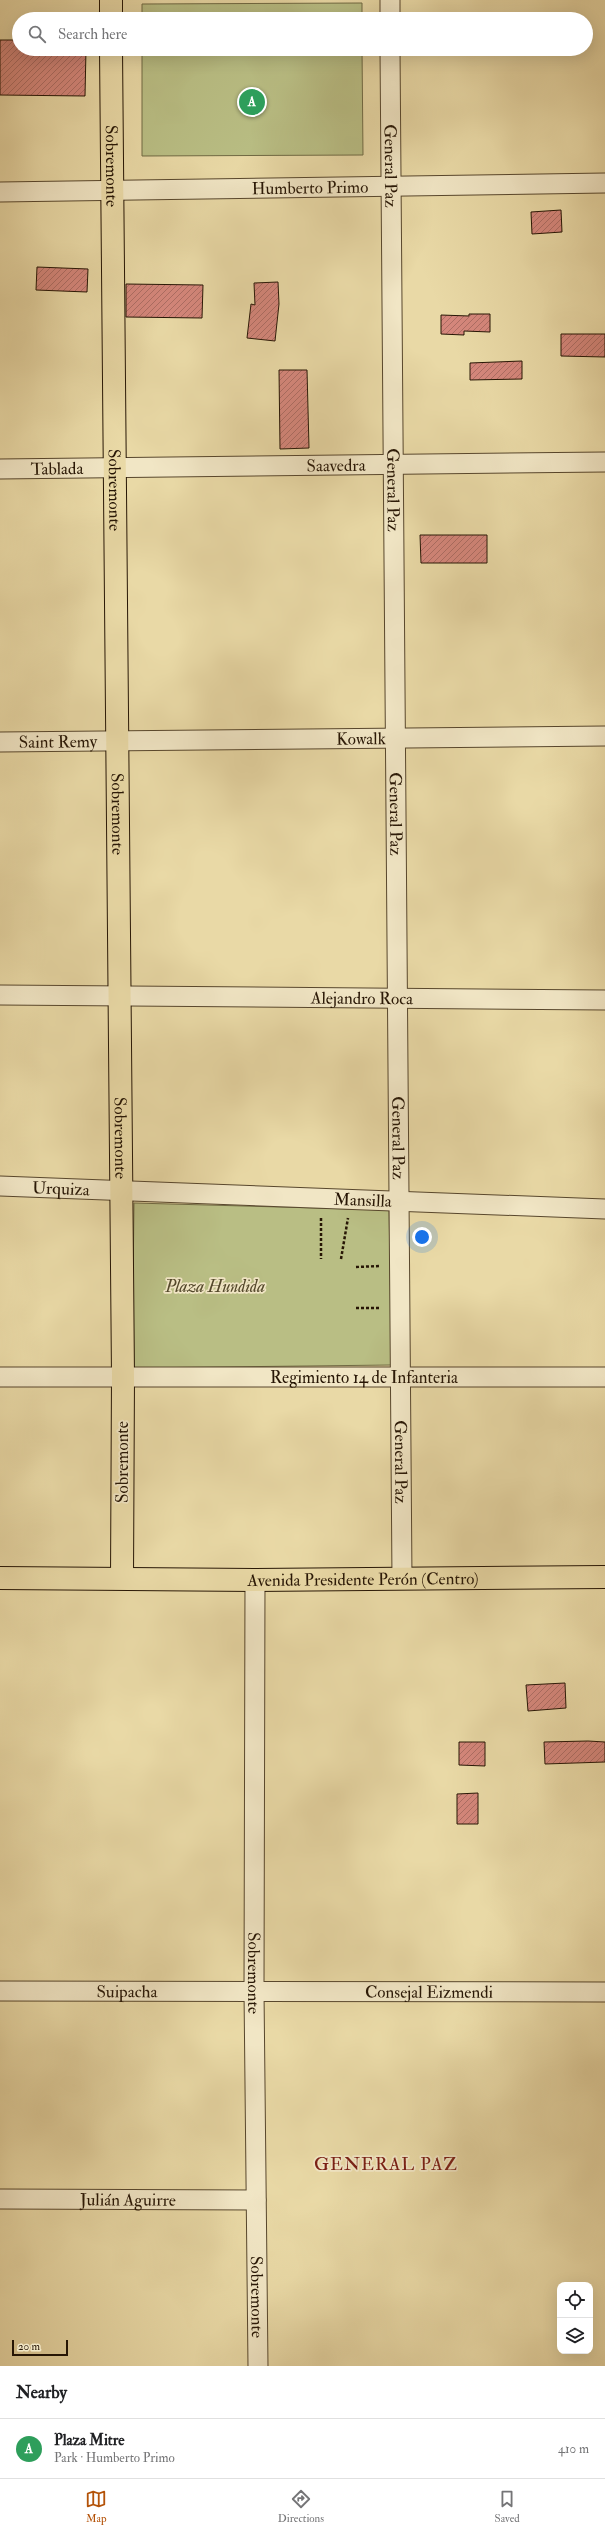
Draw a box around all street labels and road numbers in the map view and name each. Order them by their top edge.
street label: General Paz [380,124,402,208]
street label: Sobremonte [101,125,123,207]
street label: Humberto Primo [251,176,368,199]
street label: General Paz [383,448,404,532]
street label: Sobremonte [104,449,126,531]
street label: Saavedra [306,454,367,476]
street label: Tablada [31,458,84,479]
street label: Kowalk [336,728,386,749]
street label: Saint Remy [19,731,98,753]
street label: General Paz [385,772,407,856]
street label: Sobremonte [107,773,129,855]
street label: Alejandro Roca [310,987,414,1009]
street label: General Paz [388,1096,409,1180]
street label: Sobremonte [110,1097,132,1179]
street label: Urquiza [32,1177,91,1200]
street label: Mansilla [333,1188,393,1211]
street label: Regimiento 14 de Infanteria [270,1367,459,1388]
street label: General Paz [390,1420,412,1504]
street label: Sobremonte [112,1421,133,1503]
street label: Avenida Presidente Perón (Centro) [246,1568,479,1591]
street label: Sobremonte [243,1932,265,2014]
street label: Suipacha [96,1981,159,2003]
street label: Consejal Eizmendi [365,1981,494,2002]
street label: Julián Aguirre [79,2189,176,2211]
street label: Sobremonte [246,2256,268,2338]

